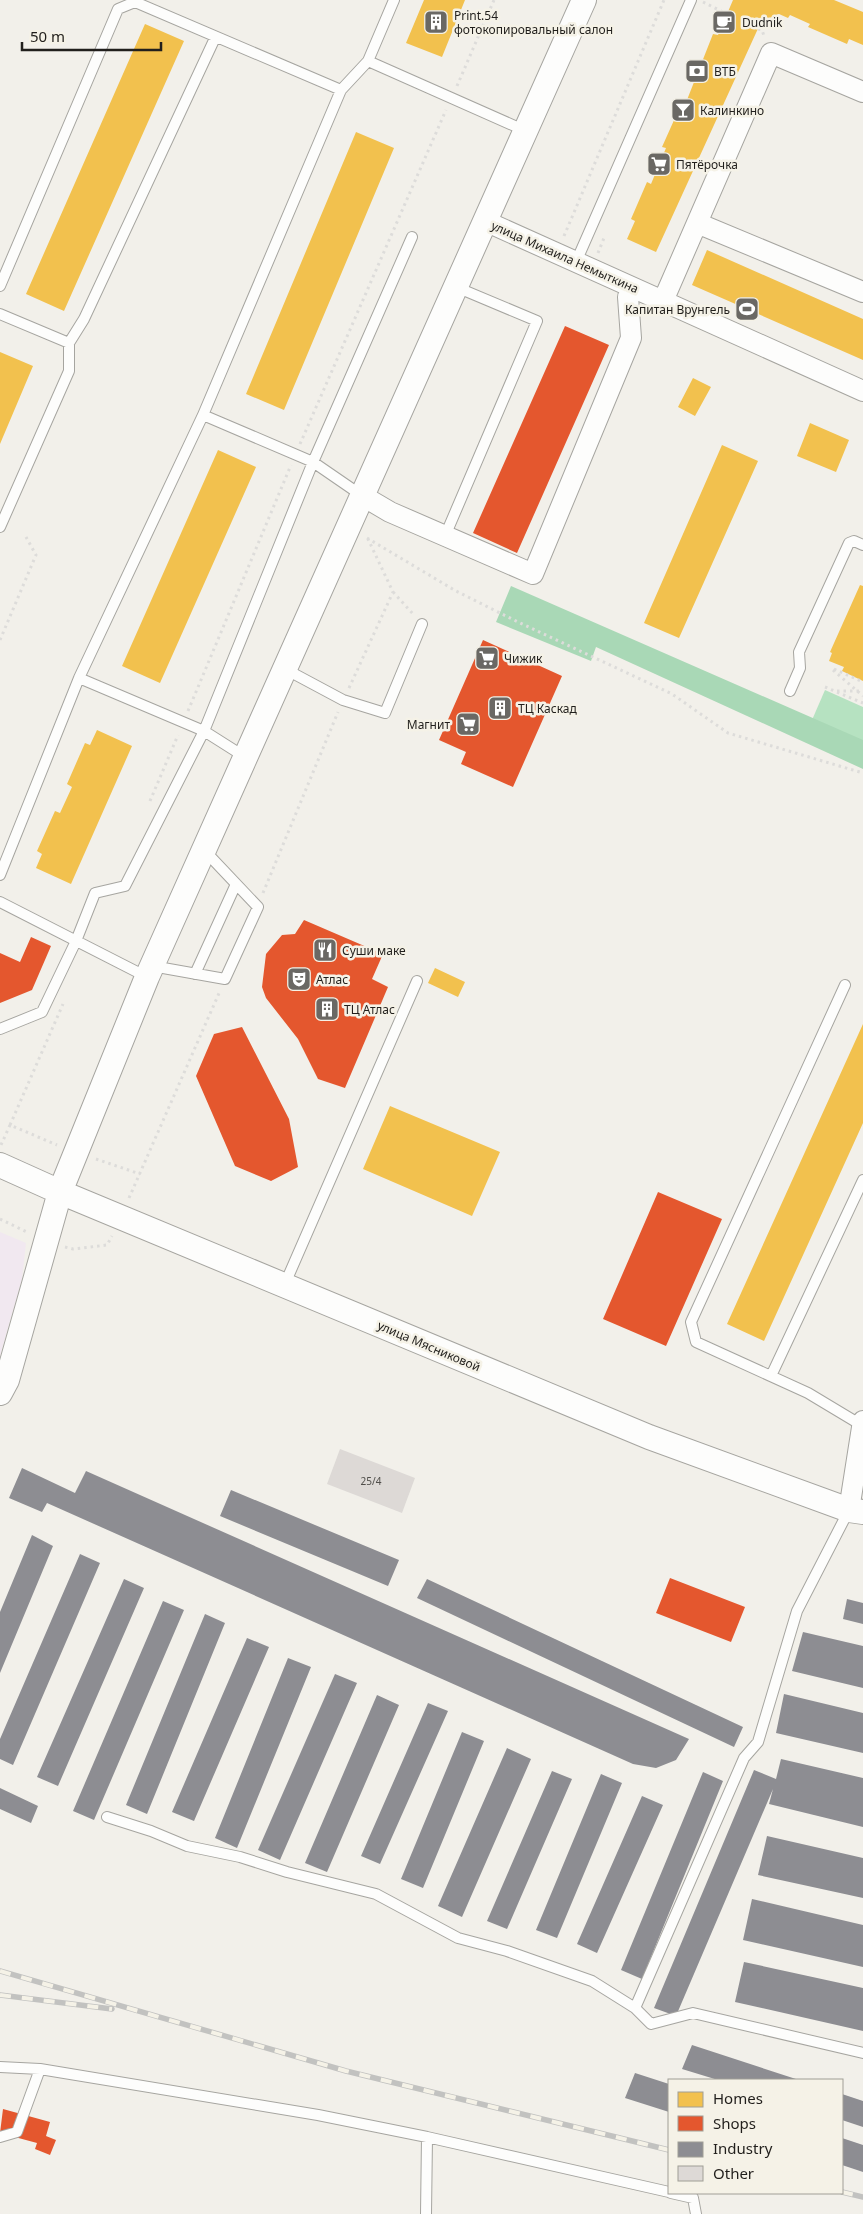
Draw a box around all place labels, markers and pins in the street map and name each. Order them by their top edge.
place label: Print.54 фотокопировальный салон [454,7,613,38]
building icon: Print.54 фотокопировальный салон [423,9,449,35]
cafe icon: Dudnik [711,9,737,35]
place label: Dudnik [742,14,783,31]
bank icon: ВТБ [684,58,710,84]
place label: ВТБ [714,63,736,80]
bar icon: Калинкино [670,97,696,123]
place label: Калинкино [700,102,764,119]
supermarket icon: Пятёрочка [646,151,672,177]
place label: Пятёрочка [676,156,738,173]
sports icon: Капитан Врунгель [734,296,760,322]
place label: Капитан Врунгель [625,301,730,318]
supermarket icon: Чижик [474,645,500,671]
place label: Чижик [504,650,543,667]
building icon: ТЦ Каскад [487,695,513,721]
place label: ТЦ Каскад [518,700,577,717]
supermarket icon: Магнит [455,711,481,737]
place label: Магнит [407,716,450,733]
restaurant icon: Суши маке [312,937,338,963]
place label: Суши маке [342,942,406,959]
theatre icon: Атлас [286,966,312,992]
place label: Атлас [316,971,348,988]
building icon: ТЦ Атлас [314,996,340,1022]
place label: ТЦ Атлас [344,1001,395,1018]

